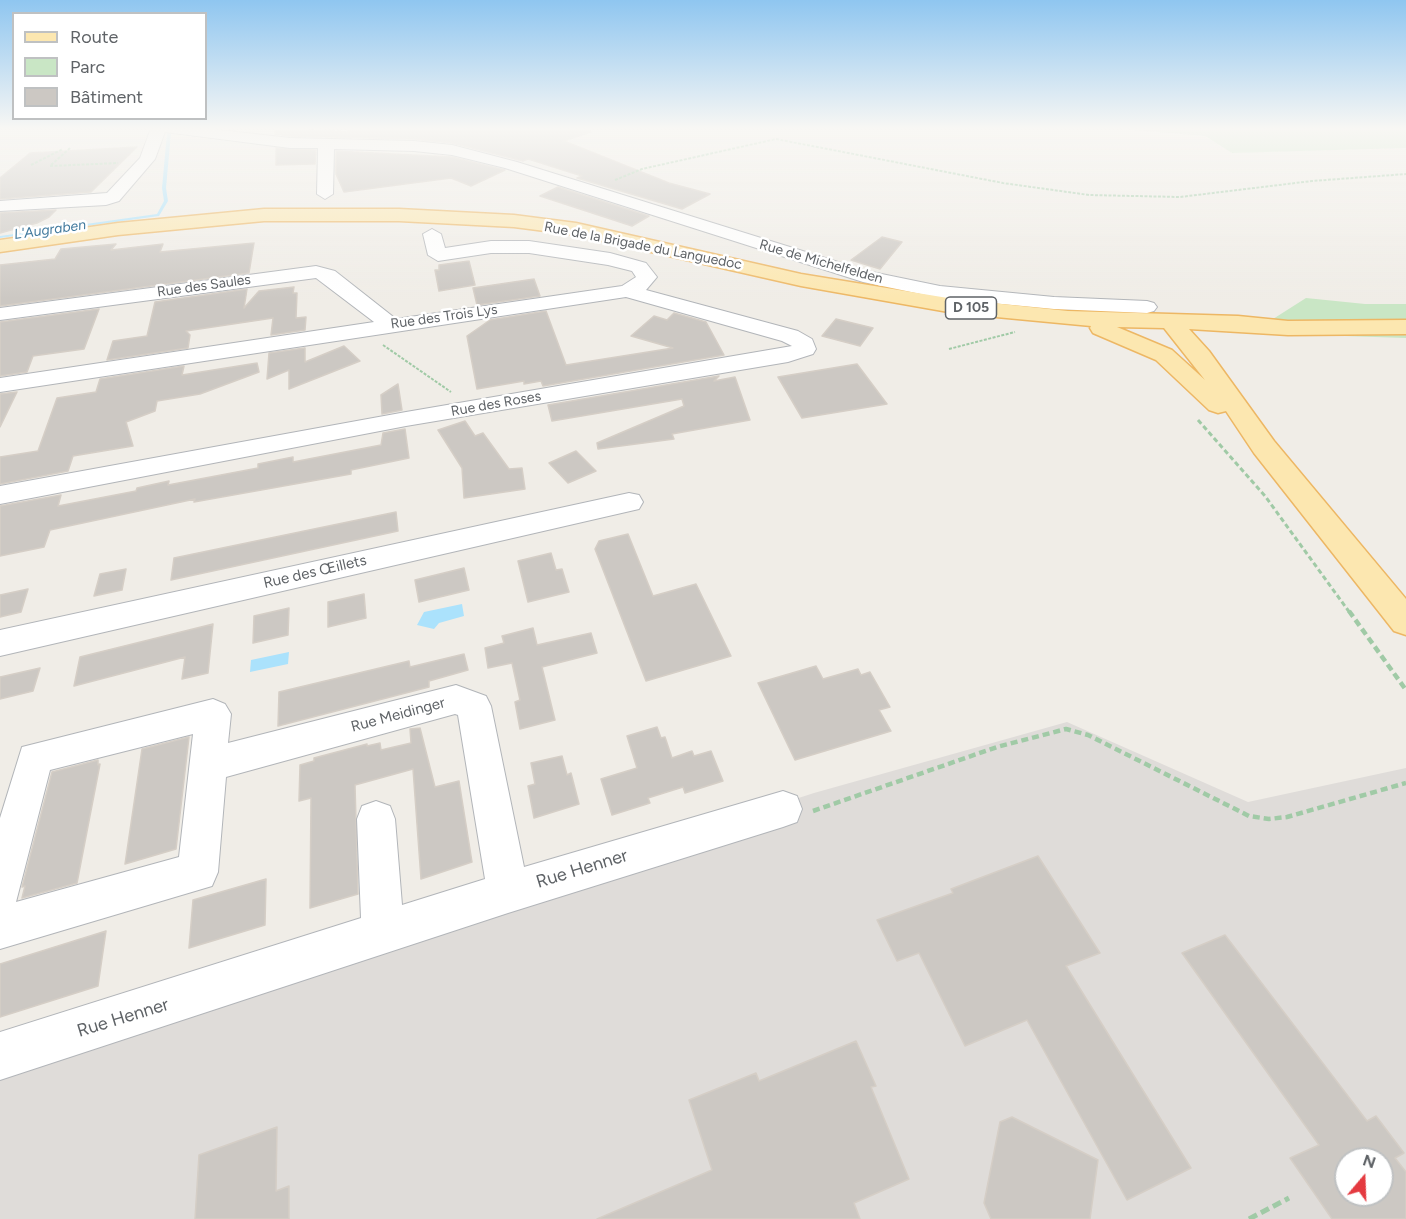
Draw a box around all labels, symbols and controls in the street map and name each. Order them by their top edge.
legend [12,12,207,120]
text: Route [70,26,118,48]
text: Parc [70,56,105,78]
text: Bâtiment [70,86,143,108]
water label: L'Augraben [13,217,87,243]
street label: Rue de la Brigade du Languedoc [543,219,743,273]
street label: Rue de Michelfelden [757,236,885,288]
street label: Rue des Saules [156,271,252,301]
road number: D 105 [946,297,996,319]
street label: Rue des Trois Lys [389,301,499,333]
street label: Rue des Roses [450,388,542,420]
street label: Rue des Œillets [262,551,368,593]
street label: Rue Meidinger [349,694,447,736]
street label: Rue Henner [533,845,631,893]
street label: Rue Henner [74,994,172,1042]
north arrow [1334,1147,1394,1207]
text: N [1360,1150,1378,1172]

